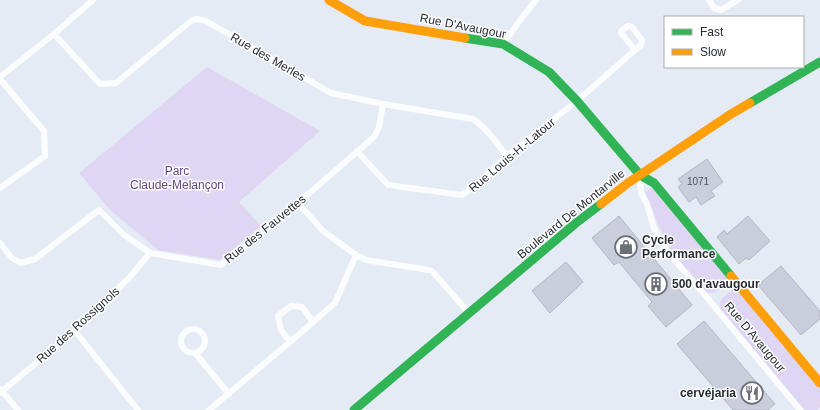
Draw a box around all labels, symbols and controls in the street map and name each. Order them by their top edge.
street label: Rue D'Avaugour [419,11,507,41]
legend [664,16,804,68]
text: Fast [700,25,724,39]
street label: Rue des Merles [228,30,308,84]
text: Slow [700,45,726,59]
street label: Rue Louis-H.-Latour [466,115,558,195]
park label: Parc Claude-Melançon [130,164,224,192]
street label: Boulevard De Montarville [515,166,628,262]
house number: 1071 [687,176,710,187]
street label: Rue des Fauvettes [221,192,309,266]
place label: Cycle Performance [642,233,716,261]
shop icon: Cycle Performance [613,234,639,260]
building icon: 500 d'avaugour [643,271,669,297]
place label: 500 d'avaugour [672,277,760,291]
street label: Rue des Rossignols [34,284,122,366]
street label: Rue D'Avaugour [722,299,788,375]
restaurant icon: cervéjaria [739,380,765,406]
place label: cervéjaria [680,386,736,400]

